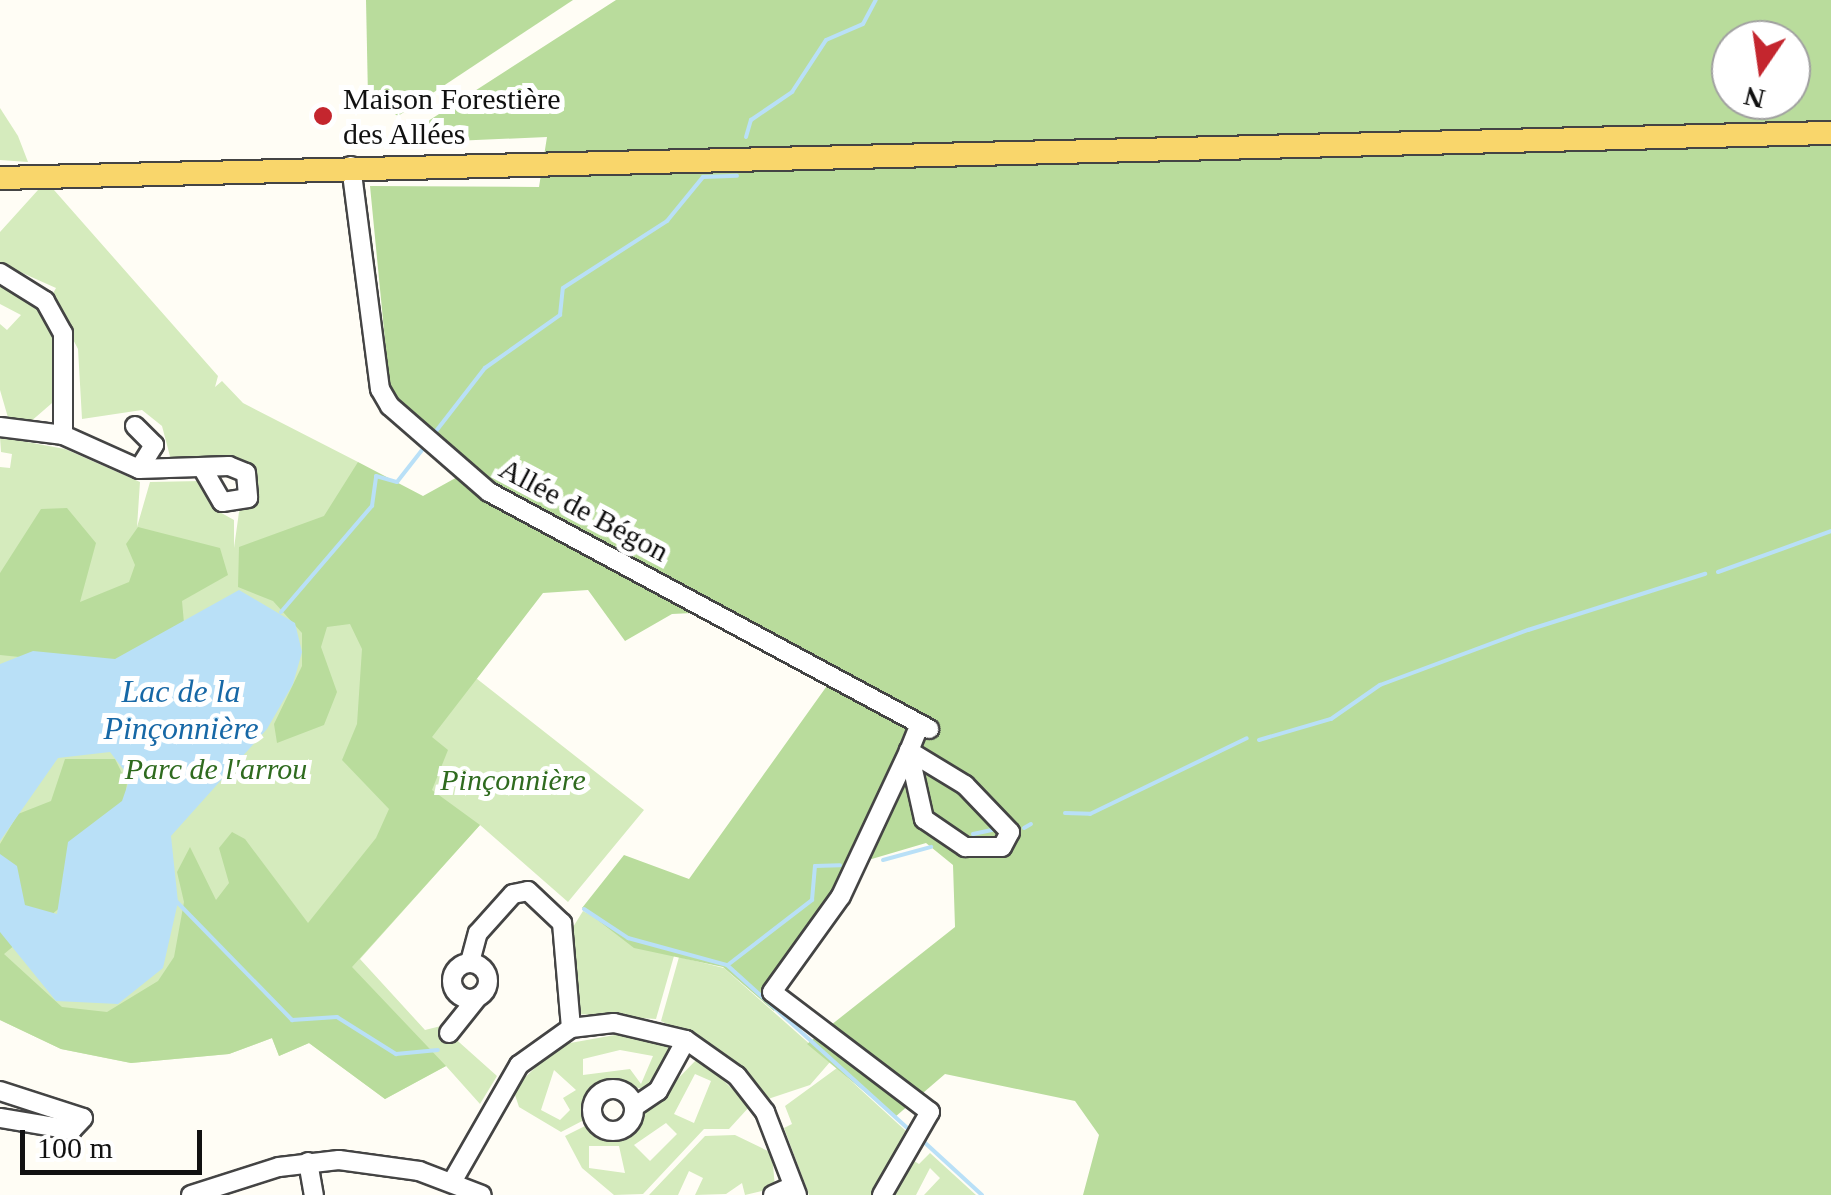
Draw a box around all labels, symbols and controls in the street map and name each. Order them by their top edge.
north arrow [1711,20,1811,120]
text: N [1741,80,1768,115]
place label: Maison Forestière des Allées [343,81,560,152]
marker: Maison Forestière des Allées [312,105,334,127]
street label: Allée de Bégon [493,450,675,570]
water label: Lac de la Pinçonnière [103,673,259,748]
park label: Parc de l'arrou [125,751,307,787]
park label: Pinçonnière [440,762,586,798]
scale bar [25,1110,208,1172]
text: 100 m [37,1131,113,1164]

